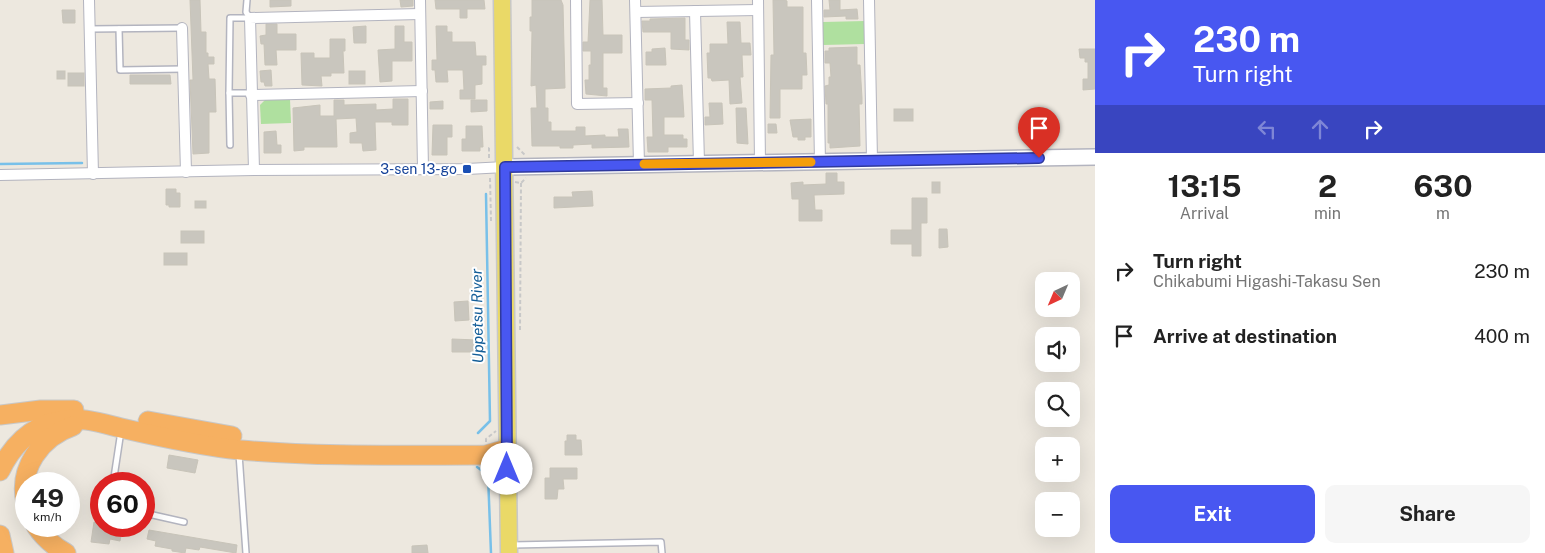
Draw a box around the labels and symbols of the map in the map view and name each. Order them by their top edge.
pin [1018,107,1060,158]
place label: 3-sen 13-go [380,161,457,177]
marker: 3-sen 13-go [461,163,473,175]
water label: Uppetsu River [468,268,486,363]
north arrow [1035,272,1080,318]
position arrow [480,442,532,494]
speed limit sign: 60 [90,472,155,537]

